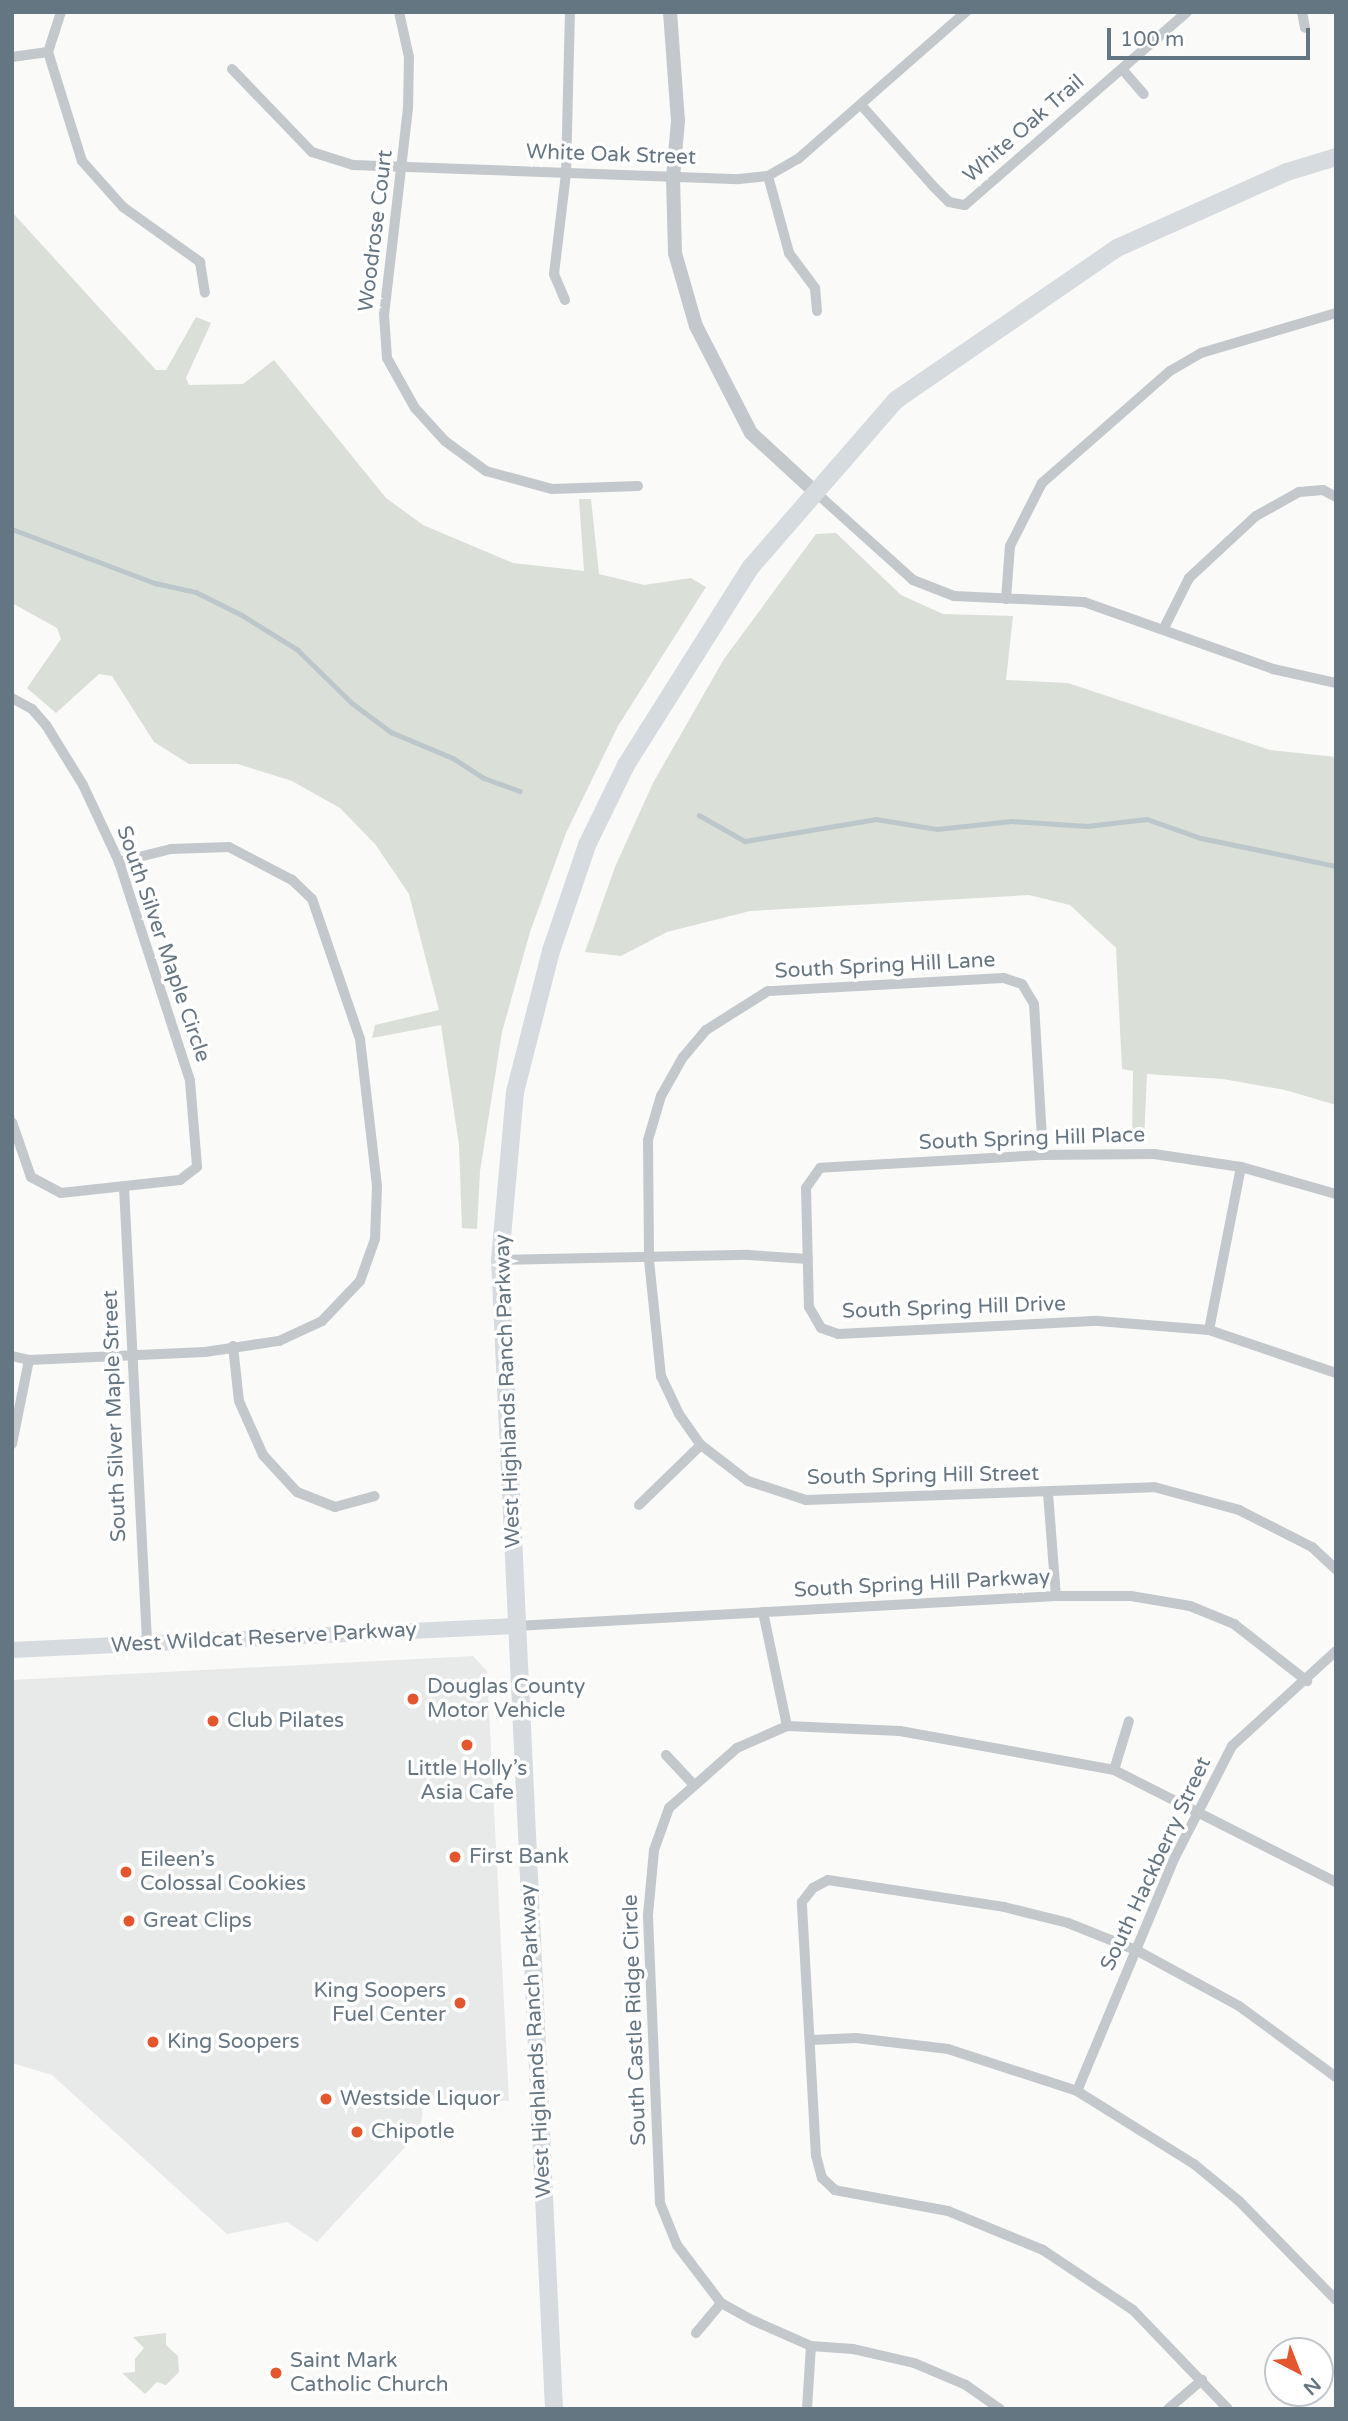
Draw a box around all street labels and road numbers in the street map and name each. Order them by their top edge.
street label: White Oak Trail [958,70,1090,188]
street label: White Oak Street [526,139,696,171]
street label: Woodrose Court [354,149,398,313]
street label: South Silver Maple Circle [111,823,215,1065]
street label: South Spring Hill Lane [774,948,996,984]
street label: South Spring Hill Place [918,1122,1146,1156]
street label: West Highlands Ranch Parkway [490,1233,526,1549]
street label: South Silver Maple Street [98,1290,132,1542]
street label: South Spring Hill Drive [842,1291,1066,1325]
street label: South Spring Hill Street [807,1461,1039,1491]
street label: South Spring Hill Parkway [793,1565,1051,1603]
street label: West Wildcat Reserve Parkway [111,1617,417,1659]
street label: South Hackberry Street [1095,1753,1217,1975]
street label: West Highlands Ranch Parkway [515,1883,557,2199]
street label: South Castle Ridge Circle [618,1894,652,2146]

